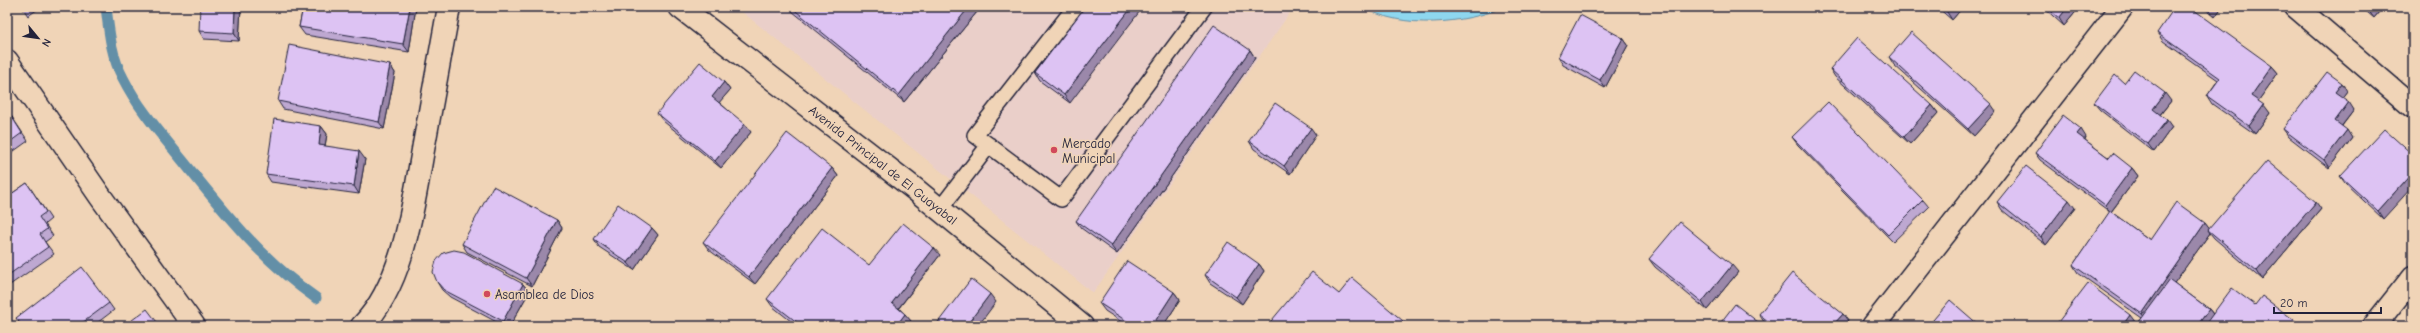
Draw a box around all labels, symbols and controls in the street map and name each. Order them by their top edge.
north arrow [18,18,58,58]
text: N [39,36,54,49]
street label: Avenida Principal de El Guayabal [806,102,960,228]
place label: Mercado Municipal [1062,136,1115,166]
marker: Mercado Municipal [1049,145,1059,155]
place label: Asamblea de Dios [495,287,594,302]
marker: Asamblea de Dios [482,289,492,299]
scale bar [2274,289,2381,315]
text: 20 m [2280,296,2308,310]

